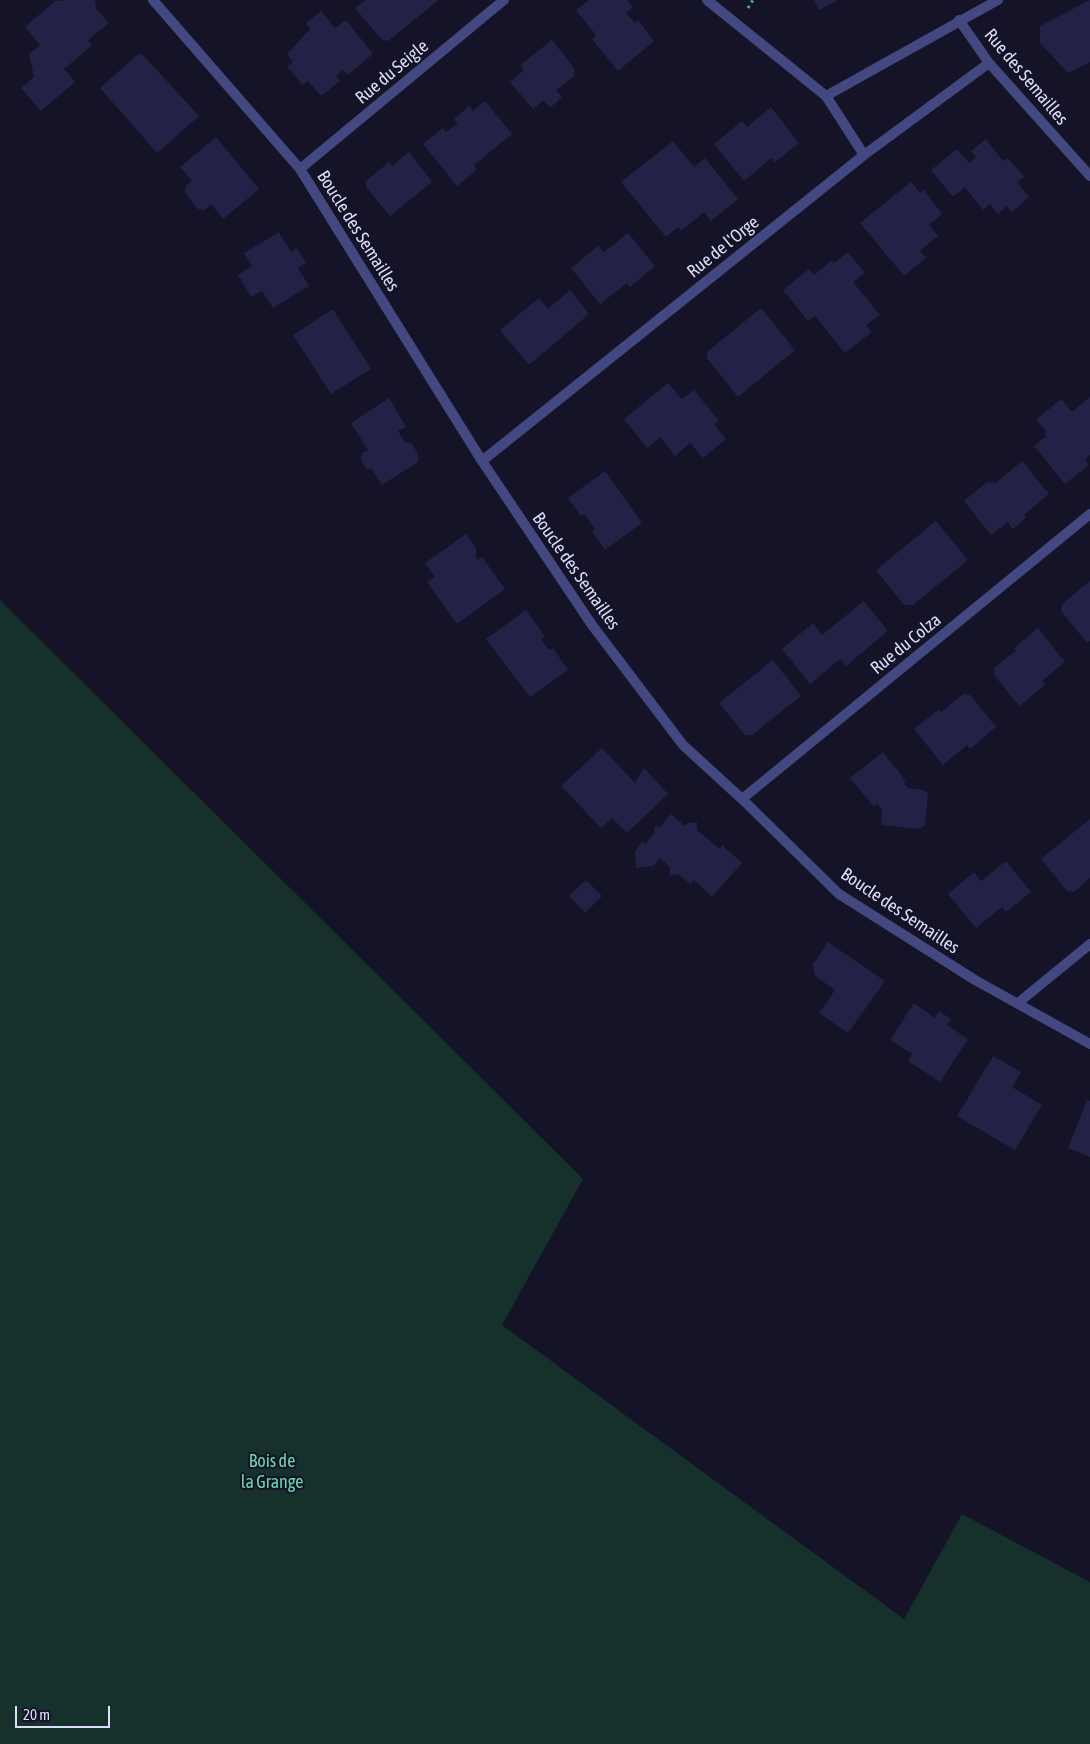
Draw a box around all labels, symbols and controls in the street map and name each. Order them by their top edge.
street label: Rue des Semailles [979,24,1073,130]
street label: Rue du Seigle [351,35,433,109]
street label: Boucle des Semailles [312,167,404,295]
street label: Rue de l'Orge [683,212,763,282]
street label: Boucle des Semailles [528,508,624,634]
street label: Rue du Colza [866,609,946,679]
street label: Boucle des Semailles [837,863,963,959]
park label: Bois de la Grange [241,1450,303,1492]
scale bar [18,1696,112,1728]
text: 20 m [23,1706,50,1723]

